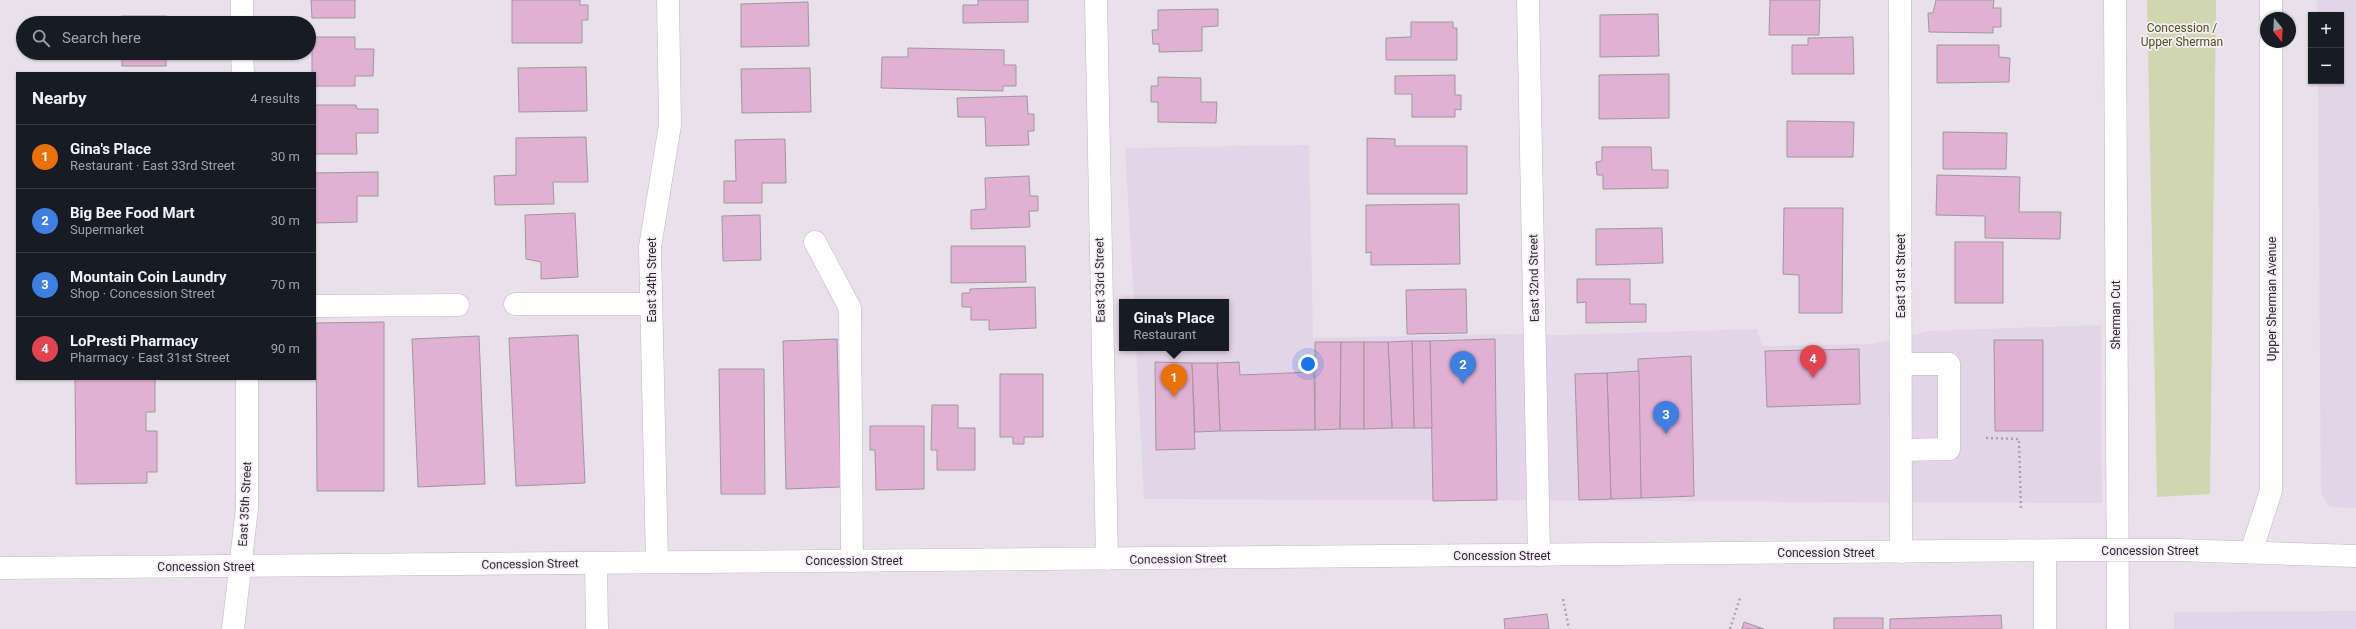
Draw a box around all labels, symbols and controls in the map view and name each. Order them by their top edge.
north arrow [2260,12,2296,48]
map controls [2308,12,2344,84]
button: + [2308,12,2344,48]
search box [16,16,316,60]
park label: Concession / Upper Sherman [2141,21,2223,49]
icon: search [30,27,52,49]
text: Search here [62,29,141,47]
button: − [2308,48,2344,84]
text: Nearby [32,88,87,108]
text: 4 results [250,91,300,106]
text: Gina's Place [70,140,151,158]
text: 1 [41,149,49,164]
text: 30 m [271,149,300,164]
text: Restaurant · East 33rd Street [70,158,235,173]
text: Big Bee Food Mart [70,204,195,222]
text: 2 [41,213,49,228]
text: 30 m [271,213,300,228]
text: Supermarket [70,222,144,237]
street label: East 32nd Street [1526,234,1542,322]
street label: East 31st Street [1894,234,1908,318]
street label: East 34th Street [645,237,659,323]
street label: East 33rd Street [1092,237,1108,323]
street label: Upper Sherman Avenue [2265,237,2279,361]
text: Mountain Coin Laundry [70,268,227,286]
text: 3 [41,277,49,292]
text: 70 m [271,277,300,292]
street label: Sherman Cut [2109,280,2123,350]
text: Shop · Concession Street [70,286,215,301]
popup [1119,299,1229,351]
text: Gina's Place [1133,309,1215,327]
text: Restaurant [1133,327,1196,342]
text: LoPresti Pharmacy [70,332,198,350]
text: 4 [41,341,49,356]
text: 90 m [271,341,300,356]
pin: 4 [1800,345,1826,378]
text: Pharmacy · East 31st Street [70,350,230,365]
pin: 2 [1450,351,1476,384]
your location [1298,354,1318,374]
pin: 1 [1161,364,1187,397]
pin: 3 [1653,401,1679,434]
street label: East 35th Street [236,461,254,547]
street label: Concession Street [2101,544,2199,558]
street label: Concession Street [1777,546,1875,560]
street label: Concession Street [1453,549,1551,563]
street label: Concession Street [1129,551,1227,567]
street label: Concession Street [805,554,903,568]
street label: Concession Street [481,556,579,572]
street label: Concession Street [157,560,255,574]

